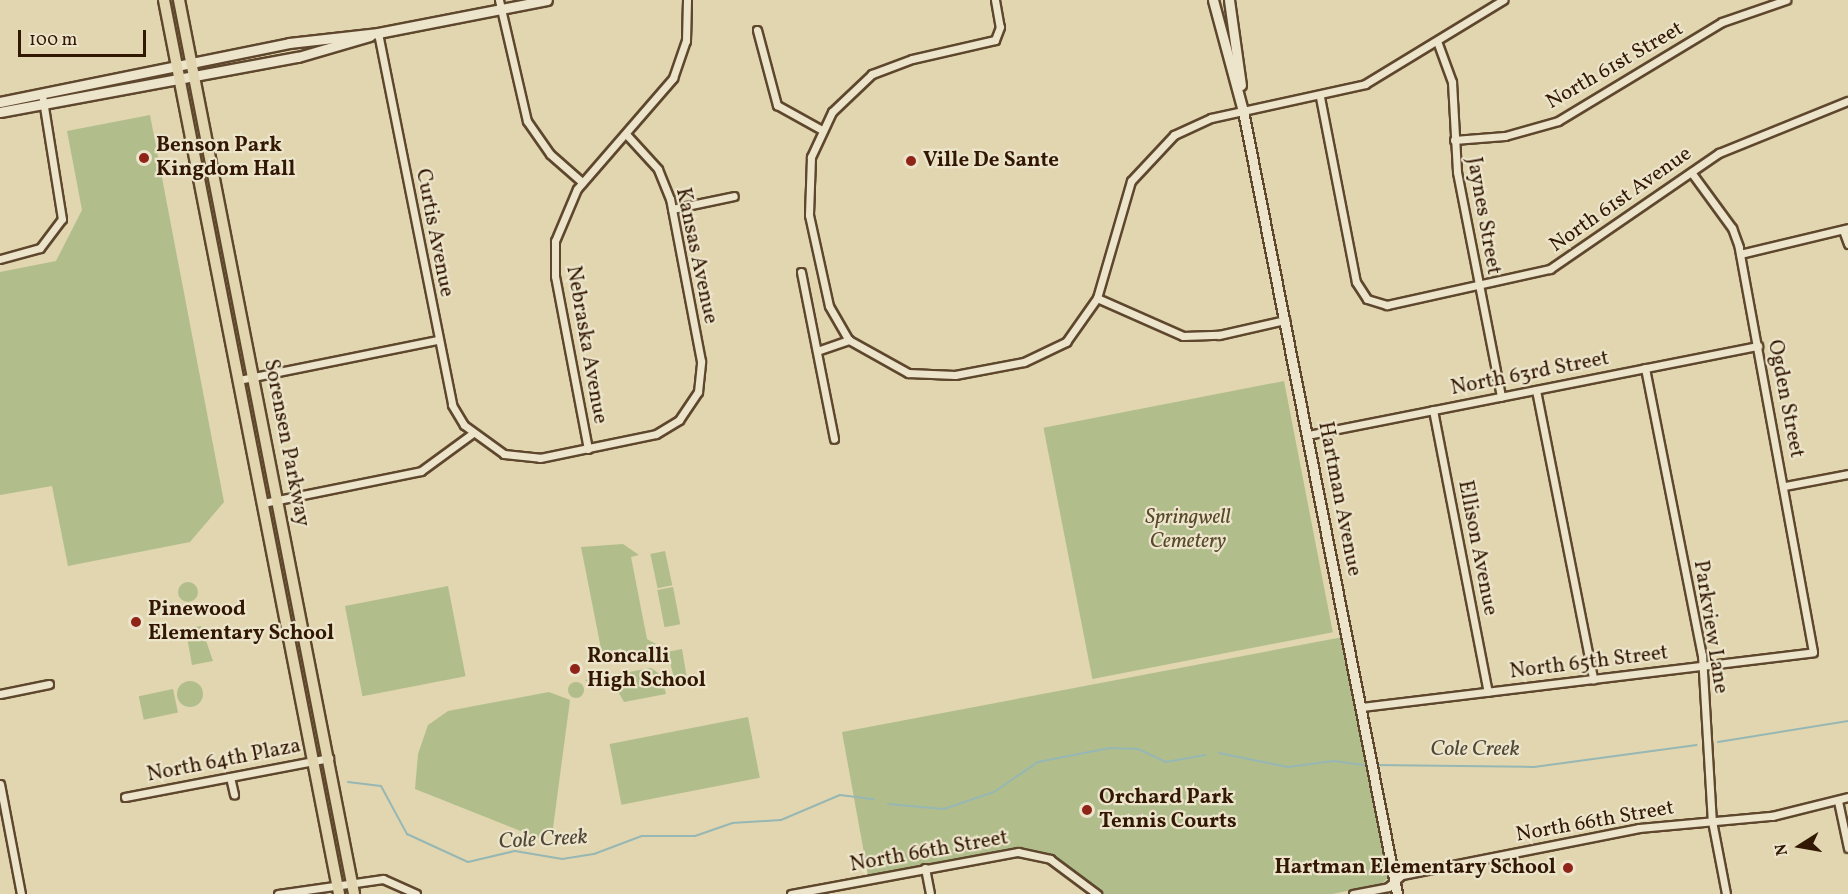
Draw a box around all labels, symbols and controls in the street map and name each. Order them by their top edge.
street label: North 61st Street [1542,17,1688,115]
scale bar [21,18,148,56]
text: 100 m [29,28,78,53]
place label: Benson Park Kingdom Hall [156,133,295,183]
street label: North 61st Avenue [1545,142,1697,258]
place label: Ville De Sante [923,148,1059,174]
marker: Benson Park Kingdom Hall [137,151,151,165]
marker: Ville De Sante [904,154,918,168]
street label: Jaynes Street [1460,155,1506,277]
street label: Curtis Avenue [409,167,459,299]
street label: Kansas Avenue [669,186,723,326]
street label: Nebraska Avenue [560,264,612,426]
street label: Ogden Street [1761,338,1809,460]
street label: North 63rd Street [1449,346,1611,402]
street label: Sorensen Parkway [257,357,315,529]
street label: Hartman Avenue [1312,420,1366,578]
street label: Ellison Avenue [1452,478,1502,618]
park label: Springwell Cemetery [1145,505,1231,555]
street label: Parkview Lane [1687,558,1733,696]
place label: Pinewood Elementary School [148,597,334,647]
marker: Pinewood Elementary School [129,615,143,629]
street label: North 65th Street [1508,641,1670,685]
place label: Roncalli High School [587,644,706,694]
marker: Roncalli High School [568,662,582,676]
street label: North 64th Plaza [145,734,303,788]
water label: Cole Creek [1430,737,1520,763]
place label: Orchard Park Tennis Courts [1099,785,1237,835]
street label: North 66th Street [1514,796,1676,848]
marker: Orchard Park Tennis Courts [1080,803,1094,817]
north arrow [1770,816,1830,876]
water label: Cole Creek [498,824,588,856]
street label: North 66th Street [848,826,1010,878]
text: N [1770,842,1794,857]
place label: Hartman Elementary School [1274,855,1556,881]
marker: Hartman Elementary School [1561,861,1575,875]

